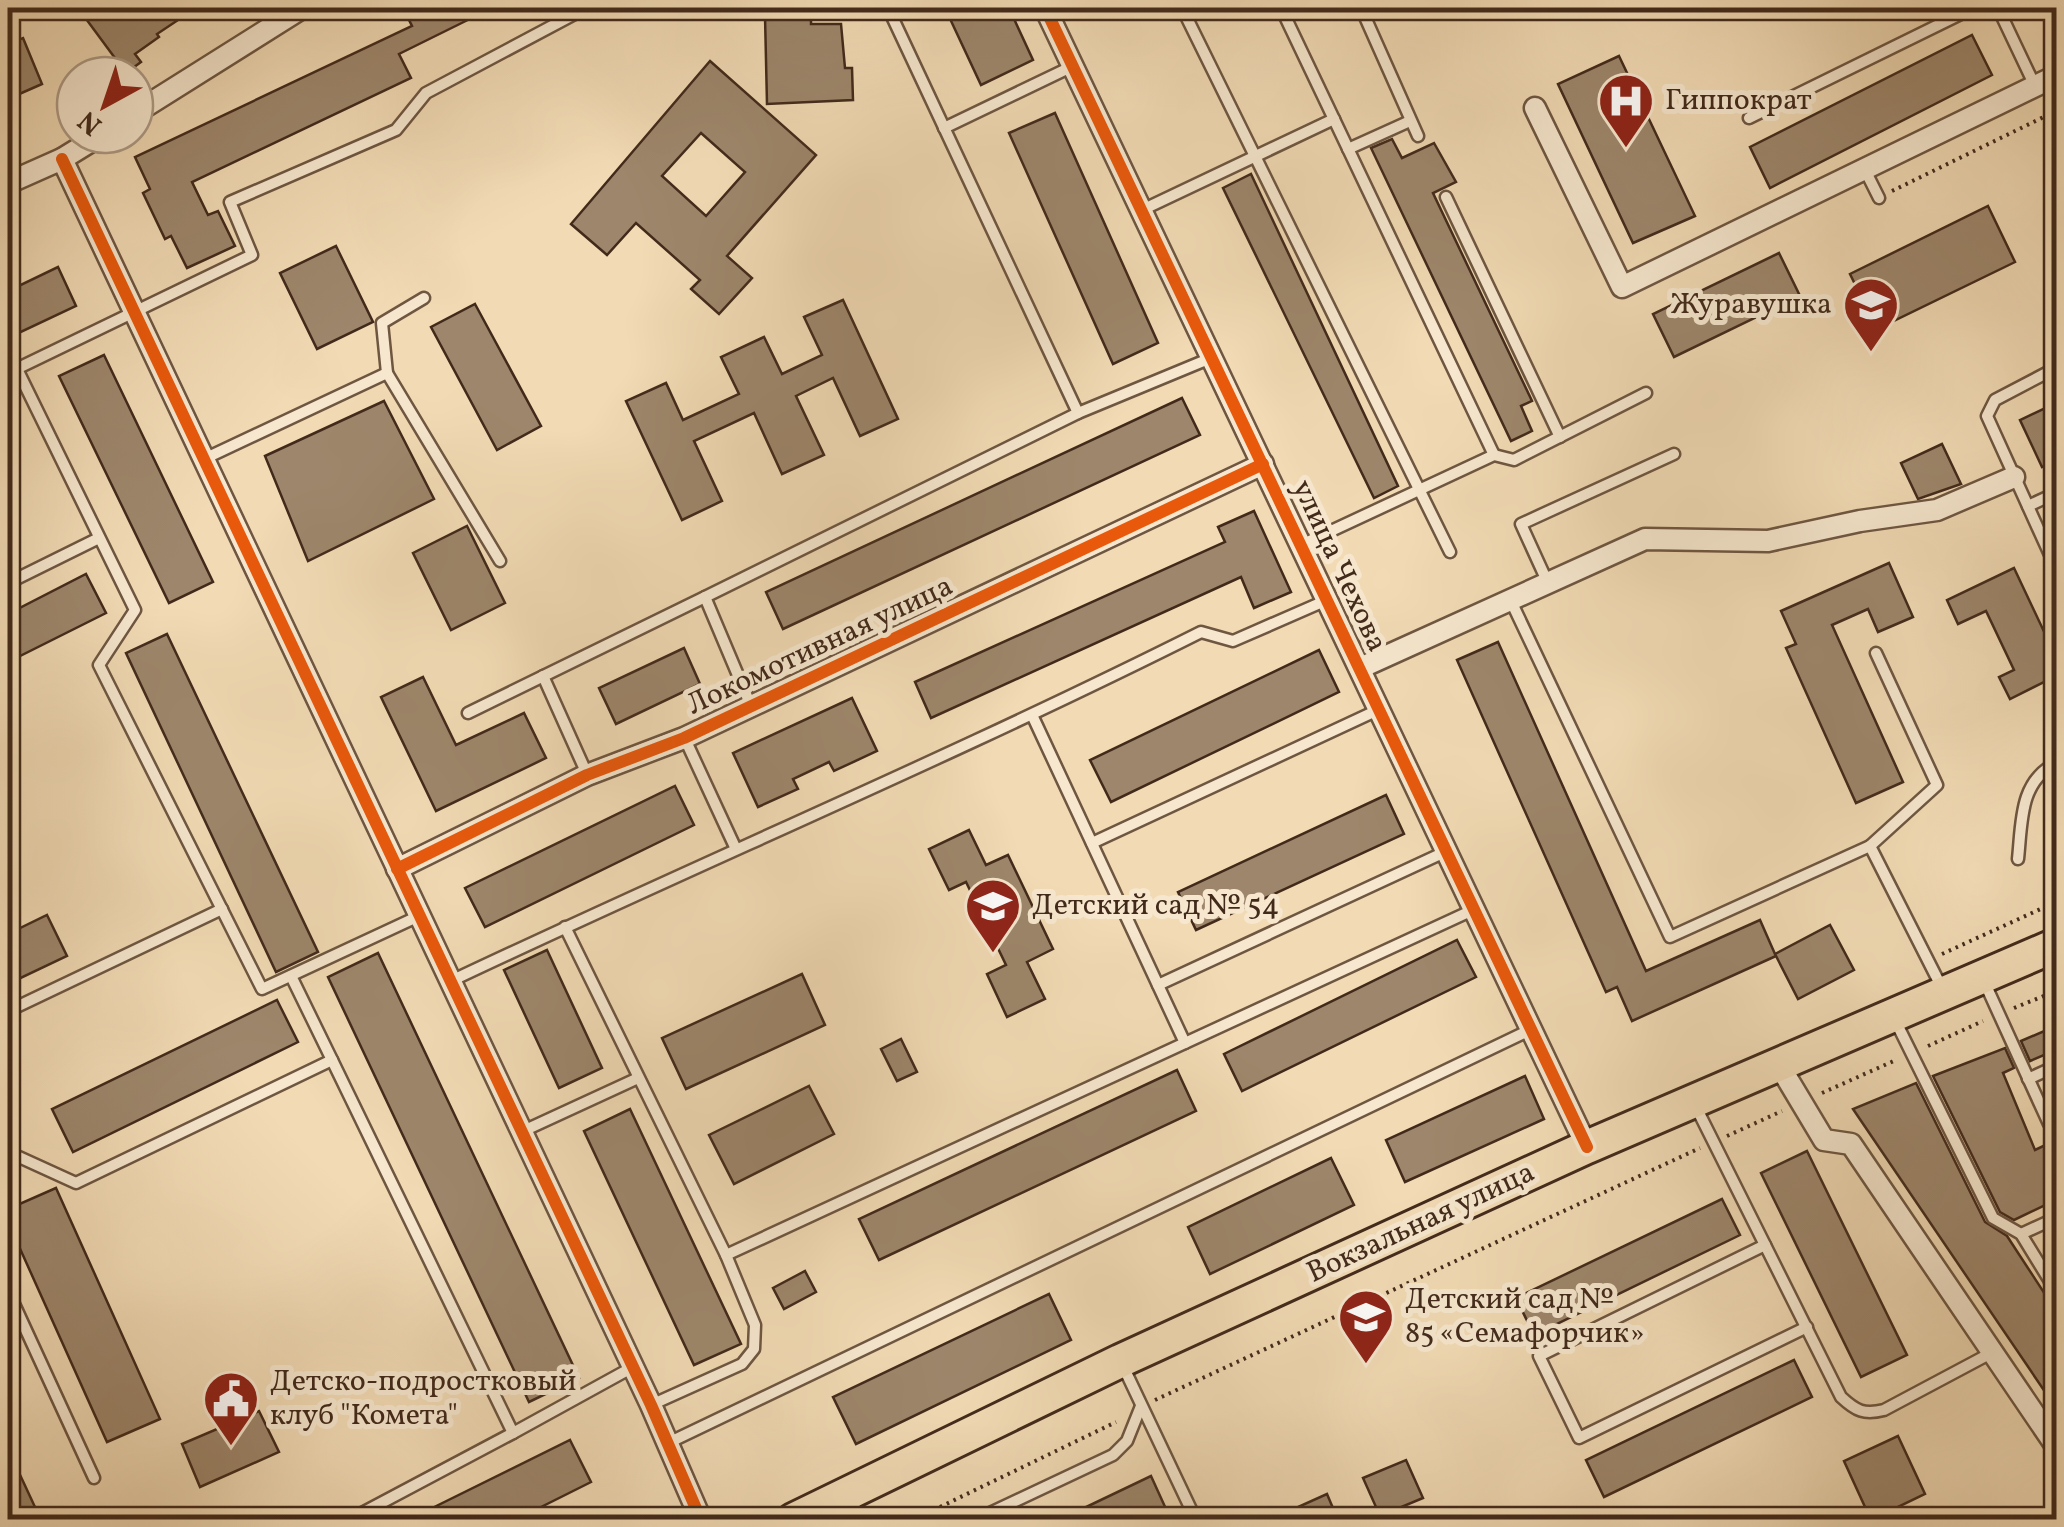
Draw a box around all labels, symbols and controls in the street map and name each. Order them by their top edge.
north arrow [55,55,155,155]
hospital icon: Гиппократ [1596,71,1656,150]
place label: Гиппократ [1665,80,1812,122]
text: N [70,101,111,144]
school or university icon: Журавушка [1841,275,1901,354]
place label: Журавушка [1670,284,1832,326]
street label: улица Чехова [1281,473,1397,659]
street label: Локомотивная улица [680,566,960,726]
school or university icon: Детский сад № 54 [963,876,1023,955]
place label: Детский сад № 54 [1032,885,1279,927]
street label: Вокзальная улица [1300,1152,1542,1294]
place label: Детский сад № 85 «Семафорчик» [1405,1279,1644,1355]
school or university icon: Детский сад № 85 «Семафорчик» [1336,1287,1396,1366]
place label: Детско-подростковый клуб "Комета" [270,1361,577,1437]
public building icon: Детско-подростковый клуб "Комета" [201,1369,261,1448]

